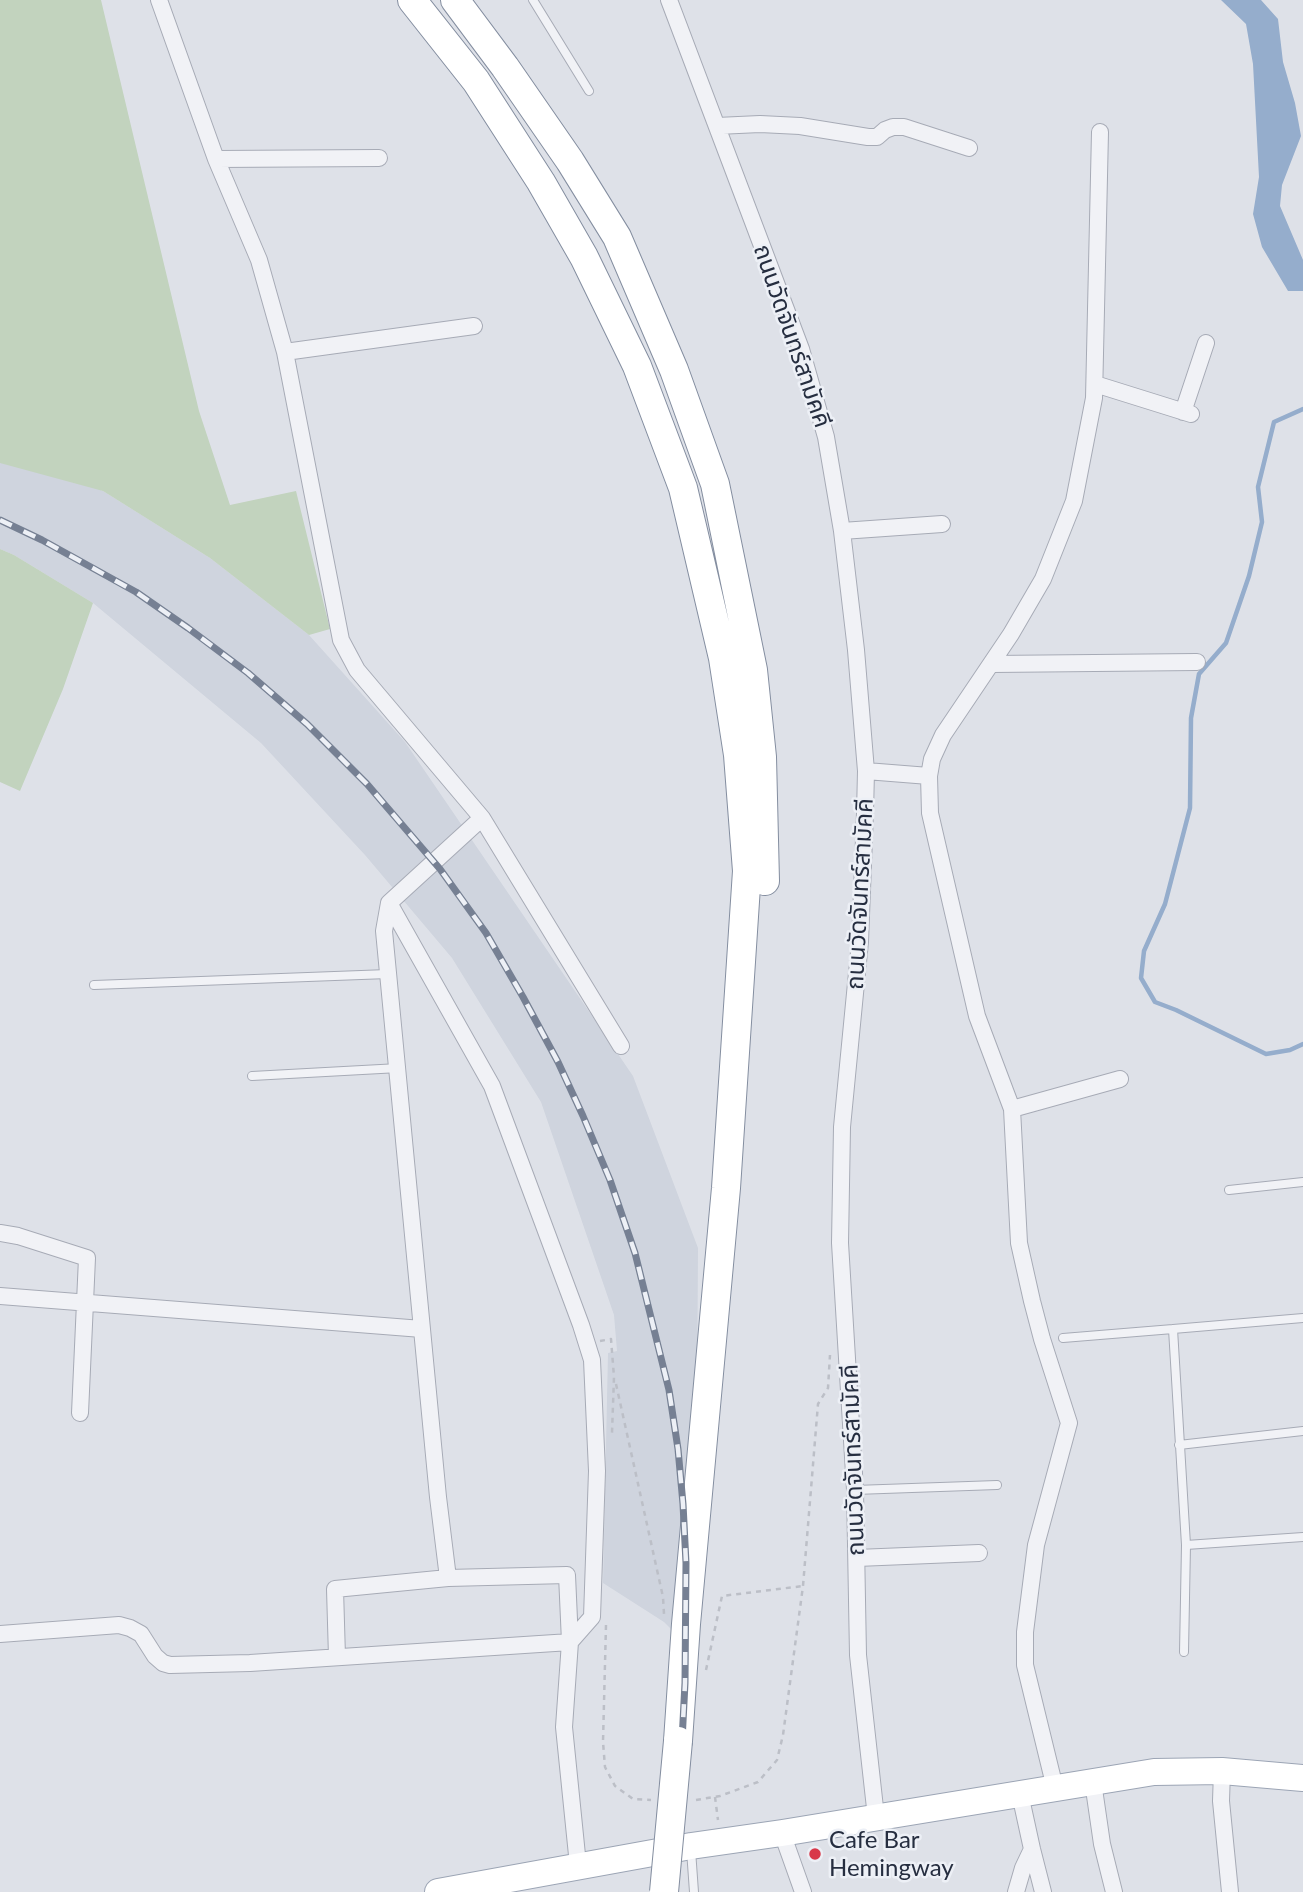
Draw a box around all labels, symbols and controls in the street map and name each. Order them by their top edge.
street label: ถนนวัดจันทร์สามัคคี [747,241,837,431]
street label: ถนนวัดจันทร์สามัคคี [841,797,879,991]
street label: ถนนวัดจันทร์สามัคคี [835,1364,871,1556]
place label: Cafe Bar Hemingway [829,1826,954,1882]
marker: Cafe Bar Hemingway [807,1846,823,1862]

